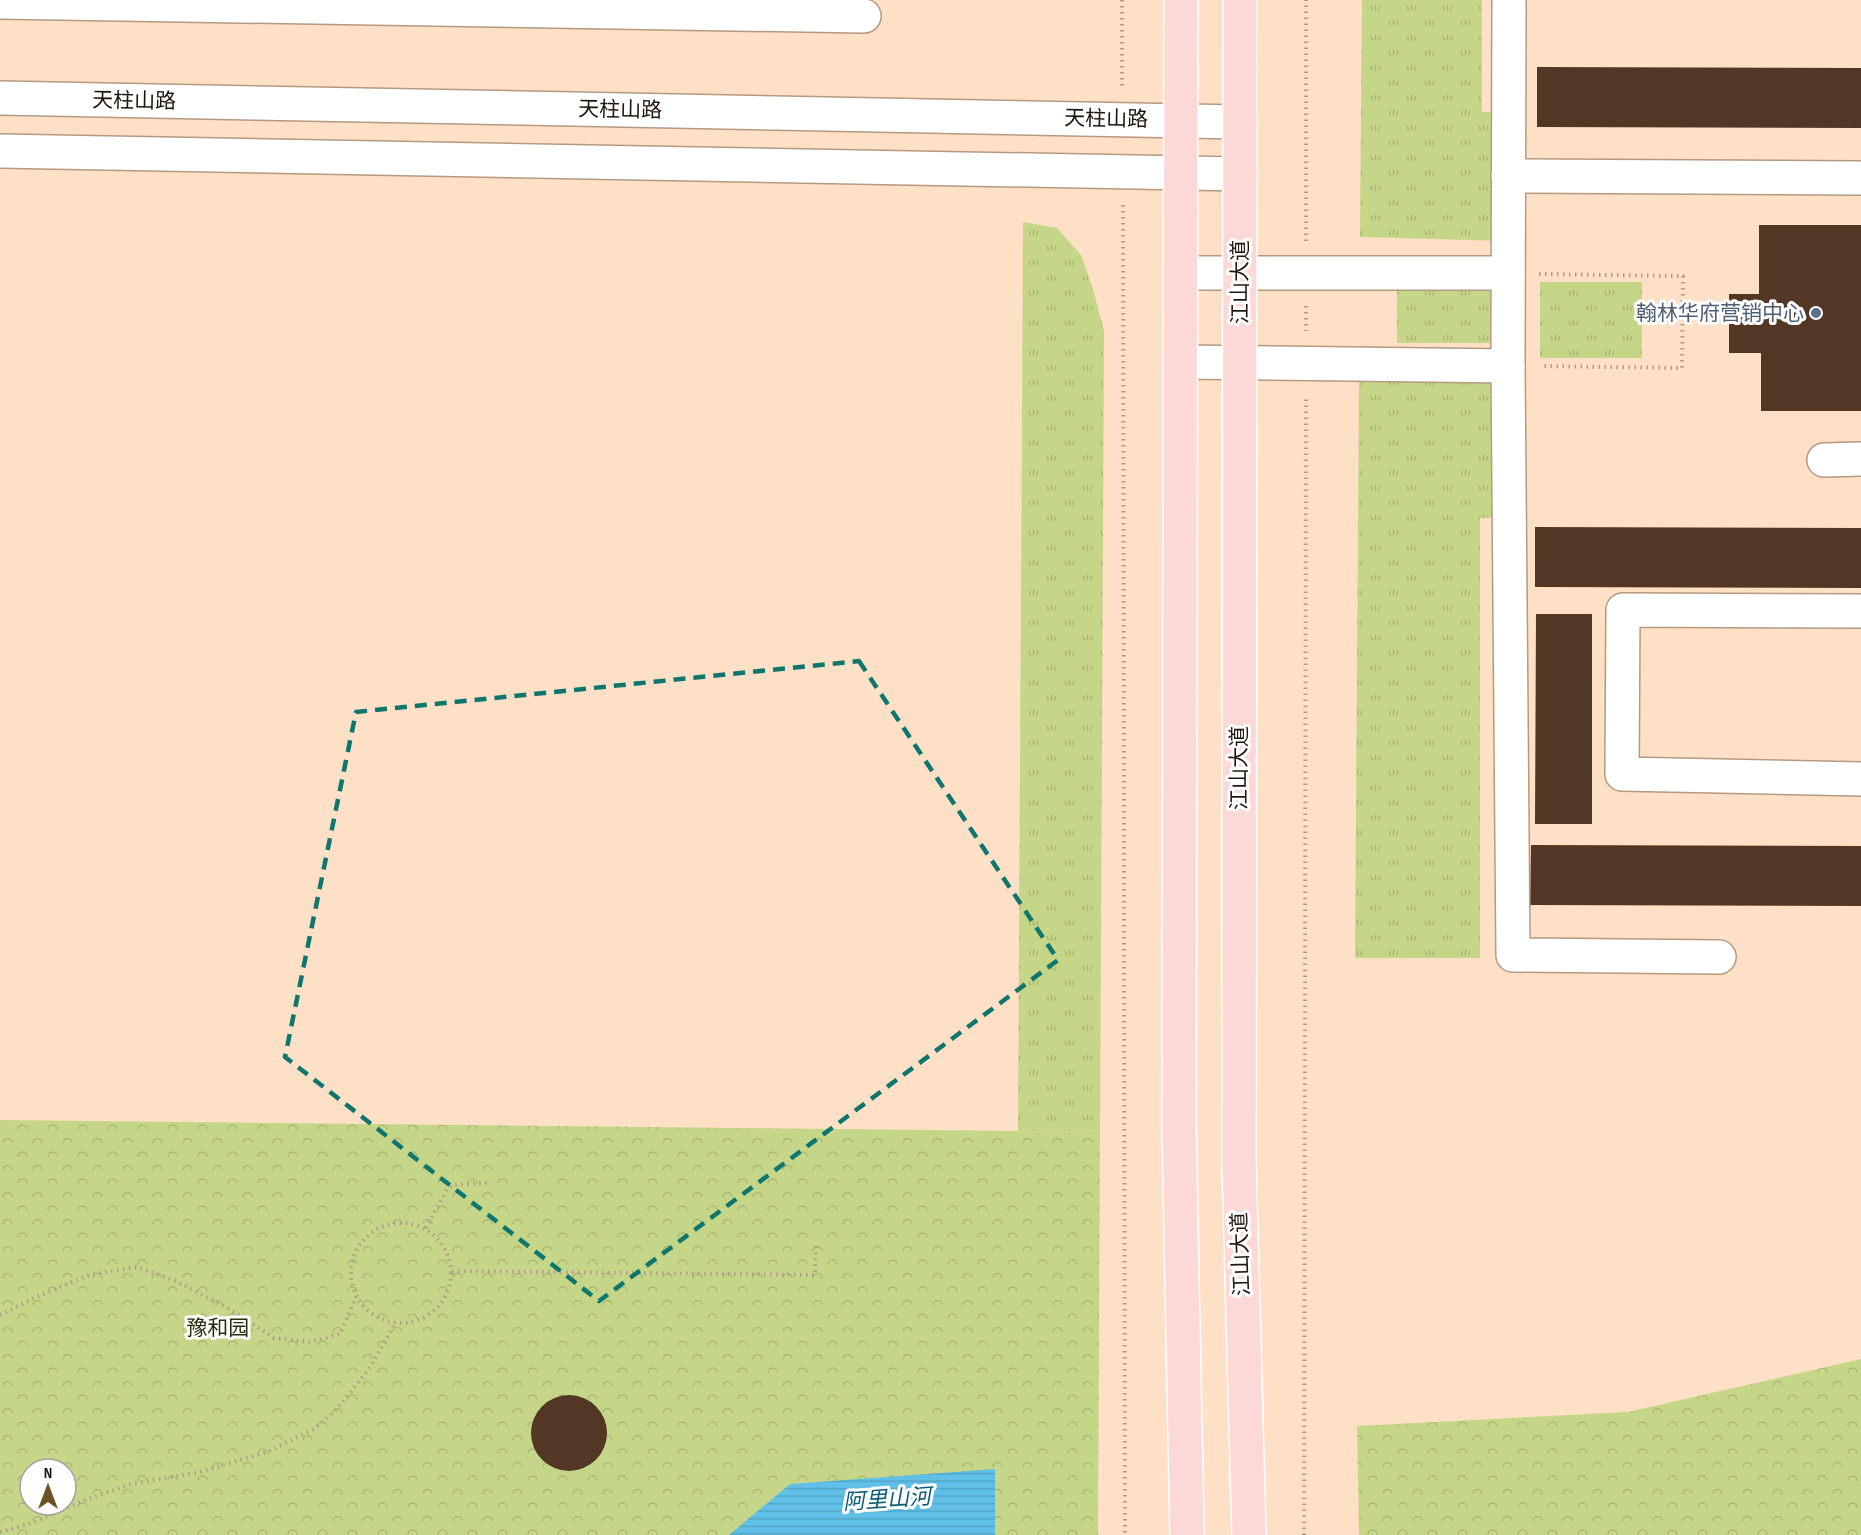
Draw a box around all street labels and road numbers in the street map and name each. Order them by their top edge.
street label: 天柱山路 [92,88,176,114]
street label: 天柱山路 [578,97,662,123]
street label: 天柱山路 [1064,106,1148,132]
street label: 江山大道 [1228,240,1253,324]
street label: 江山大道 [1227,726,1252,810]
street label: 江山大道 [1227,1212,1255,1296]

